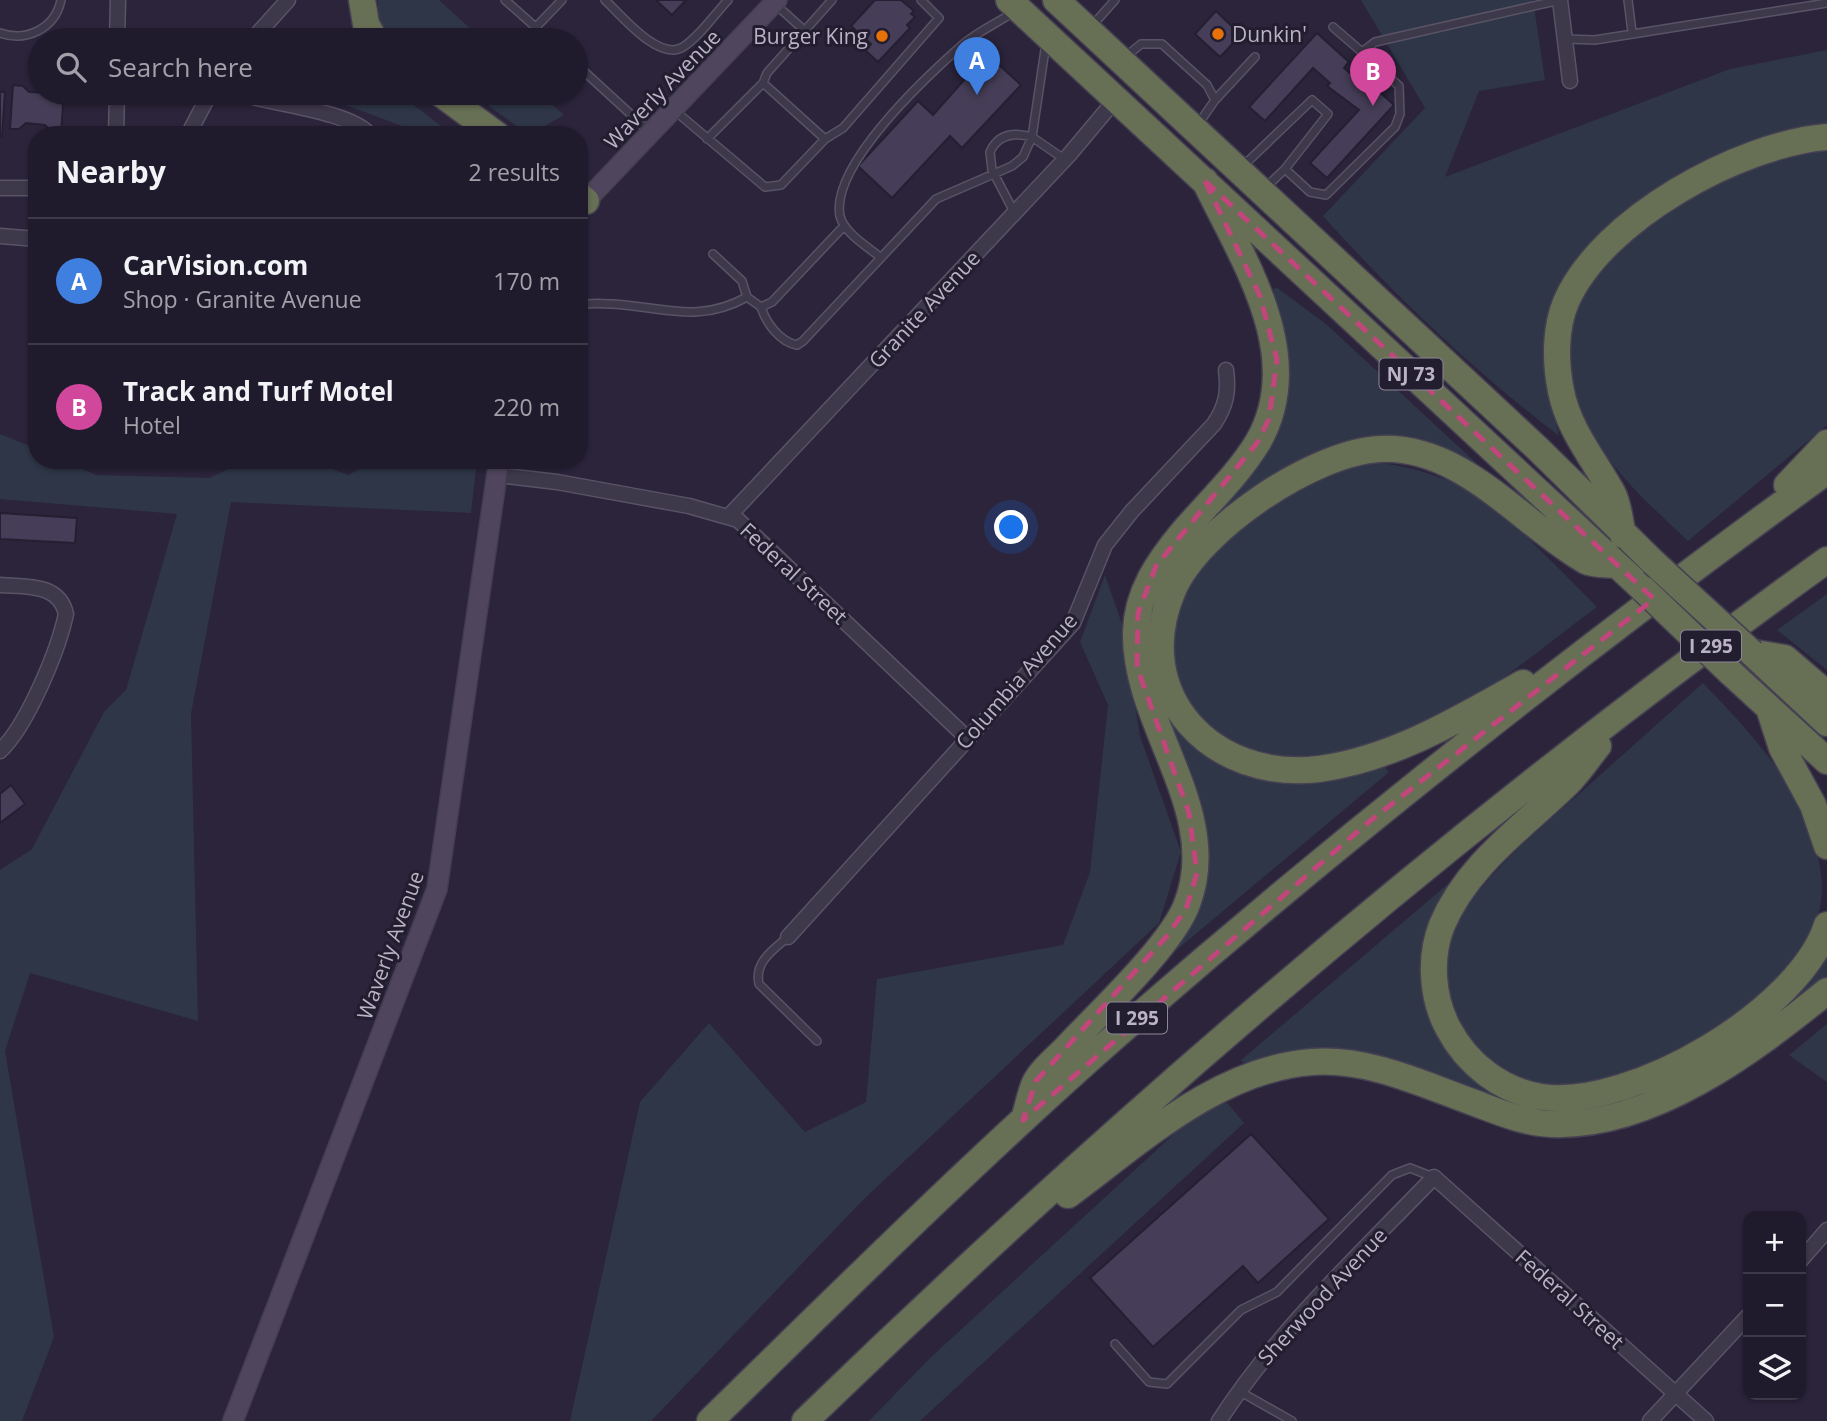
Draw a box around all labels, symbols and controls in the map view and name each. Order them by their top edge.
place label: Dunkin' [1232,20,1307,48]
place label: Burger King [753,22,868,50]
street label: Waverly Avenue [598,23,726,155]
marker: Dunkin' [1210,26,1226,42]
search box [28,28,588,105]
marker: Burger King [874,28,890,44]
pin: A [954,37,1000,95]
icon: search [52,48,90,86]
pin: B [1350,48,1396,106]
text: Search here [108,49,253,85]
text: Nearby [56,151,166,192]
text: 2 results [469,156,560,188]
street label: Granite Avenue [862,244,986,374]
text: CarVision.com [123,247,308,283]
text: A [71,265,87,297]
text: 170 m [493,265,560,297]
text: Shop · Granite Avenue [123,283,362,315]
road number: NJ 73 [1380,358,1442,390]
text: Track and Turf Motel [123,373,394,409]
text: B [71,391,87,423]
text: 220 m [493,391,560,423]
text: Hotel [123,409,181,441]
your location [994,510,1028,544]
street label: Federal Street [734,516,854,630]
street label: Columbia Avenue [949,607,1083,755]
road number: I 295 [1681,631,1741,662]
street label: Waverly Avenue [350,867,430,1023]
road number: I 295 [1107,1002,1167,1034]
map controls [1743,1211,1806,1400]
button: + [1743,1211,1806,1274]
street label: Sherwood Avenue [1251,1221,1393,1371]
street label: Federal Street [1510,1243,1630,1355]
button: − [1743,1274,1806,1337]
button: layers [1743,1337,1806,1400]

